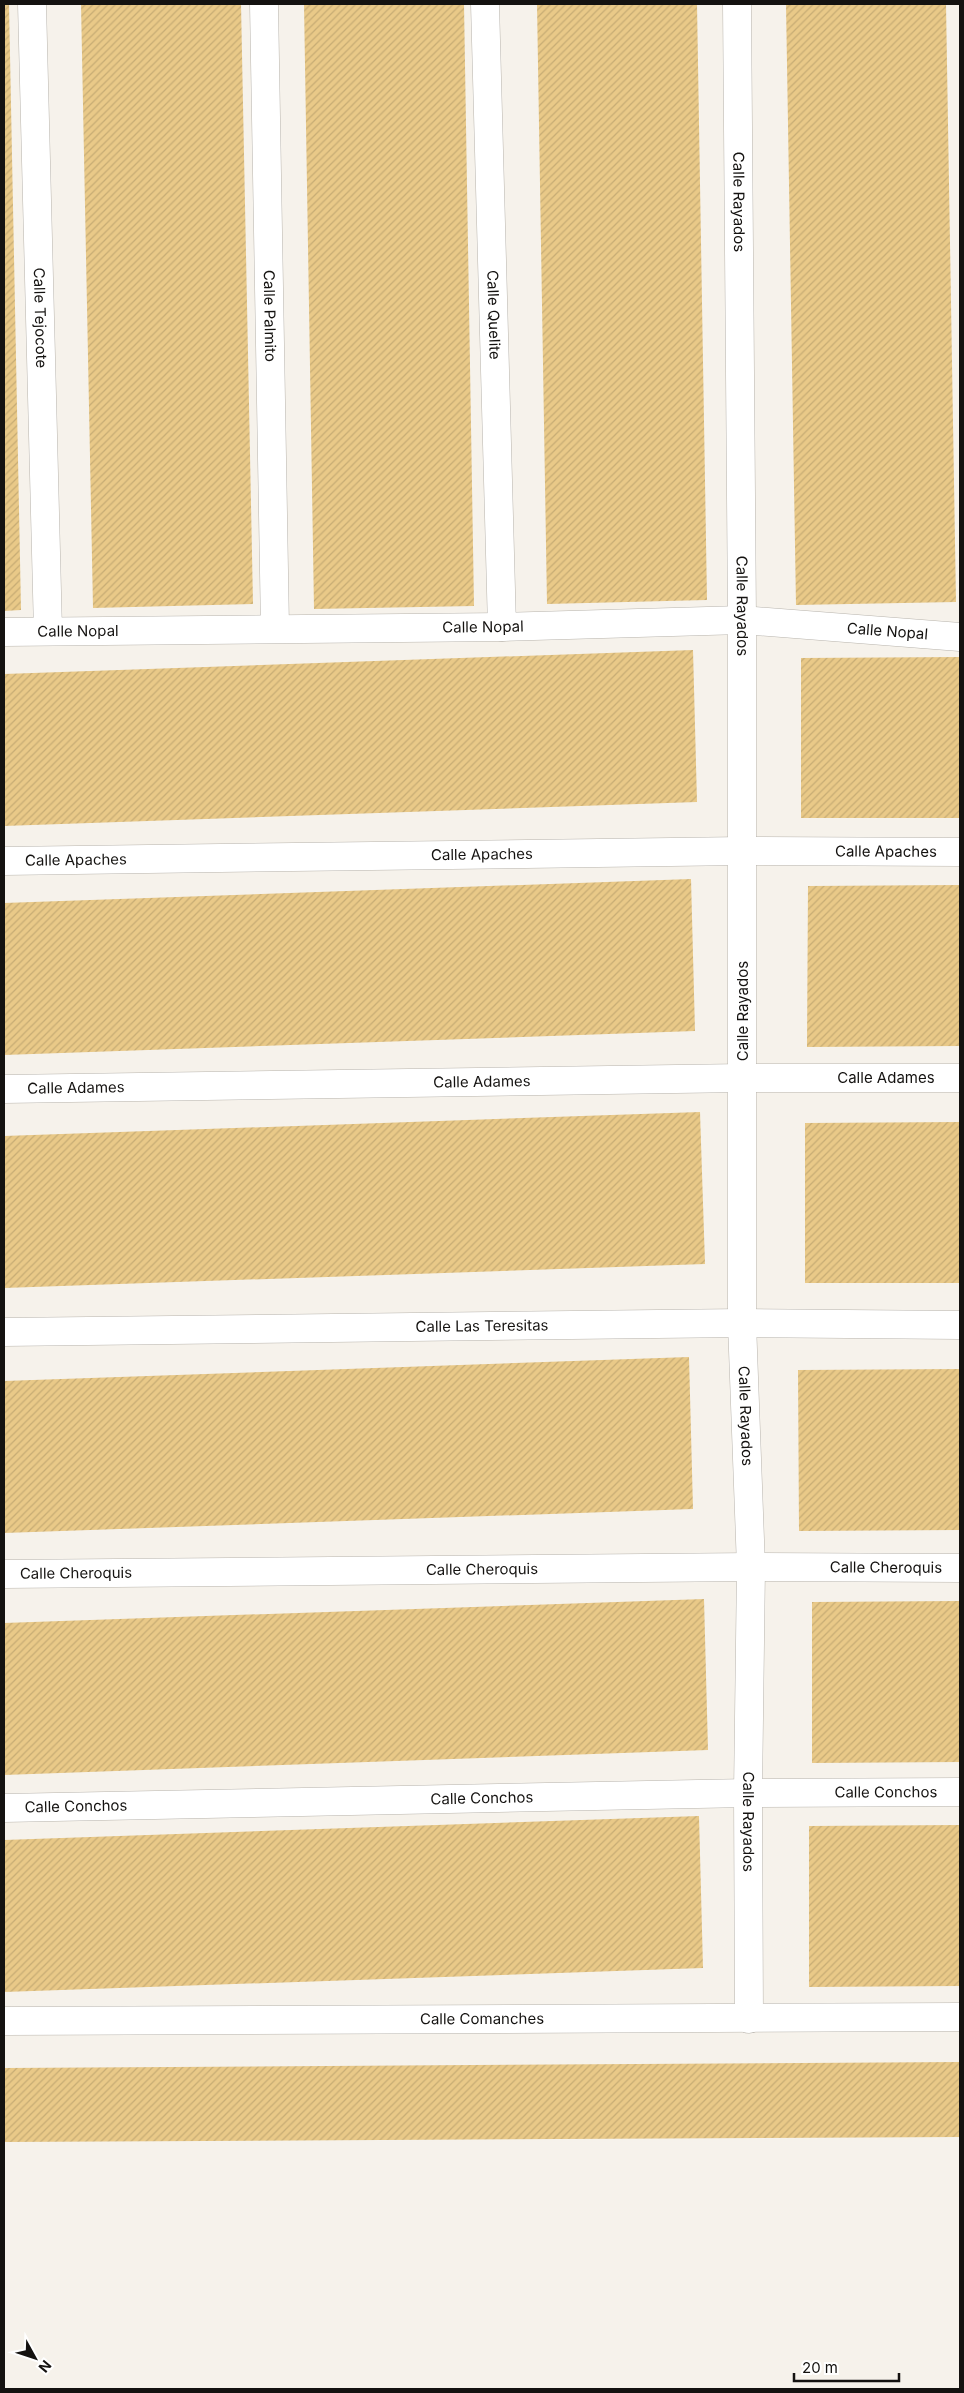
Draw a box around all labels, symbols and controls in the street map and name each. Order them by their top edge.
street label: Calle Rayados [729,152,749,252]
street label: Calle Tejocote [30,267,51,368]
street label: Calle Palmito [260,270,280,362]
street label: Calle Quelite [483,270,505,360]
street label: Calle Rayados [732,556,752,656]
street label: Calle Nopal [442,616,524,637]
street label: Calle Nopal [846,618,929,643]
street label: Calle Nopal [37,621,119,641]
street label: Calle Apaches [835,841,937,861]
street label: Calle Apaches [431,844,533,864]
street label: Calle Apaches [25,849,127,870]
street label: Calle Rayados [733,961,752,1061]
street label: Calle Adames [837,1068,935,1087]
street label: Calle Adames [433,1071,531,1092]
street label: Calle Adames [27,1077,125,1098]
street label: Calle Las Teresitas [415,1315,549,1336]
street label: Calle Rayados [735,1365,757,1466]
street label: Calle Cheroquis [830,1557,942,1577]
street label: Calle Cheroquis [426,1559,538,1579]
street label: Calle Cheroquis [20,1563,132,1583]
street label: Calle Rayados [739,1771,758,1872]
street label: Calle Conchos [834,1782,937,1802]
street label: Calle Conchos [430,1787,534,1808]
street label: Calle Conchos [24,1796,128,1817]
street label: Calle Comanches [420,2009,544,2028]
north arrow [10,2333,60,2383]
scale bar [794,2350,899,2382]
text: N [35,2357,55,2376]
text: 20 m [802,2358,838,2377]

